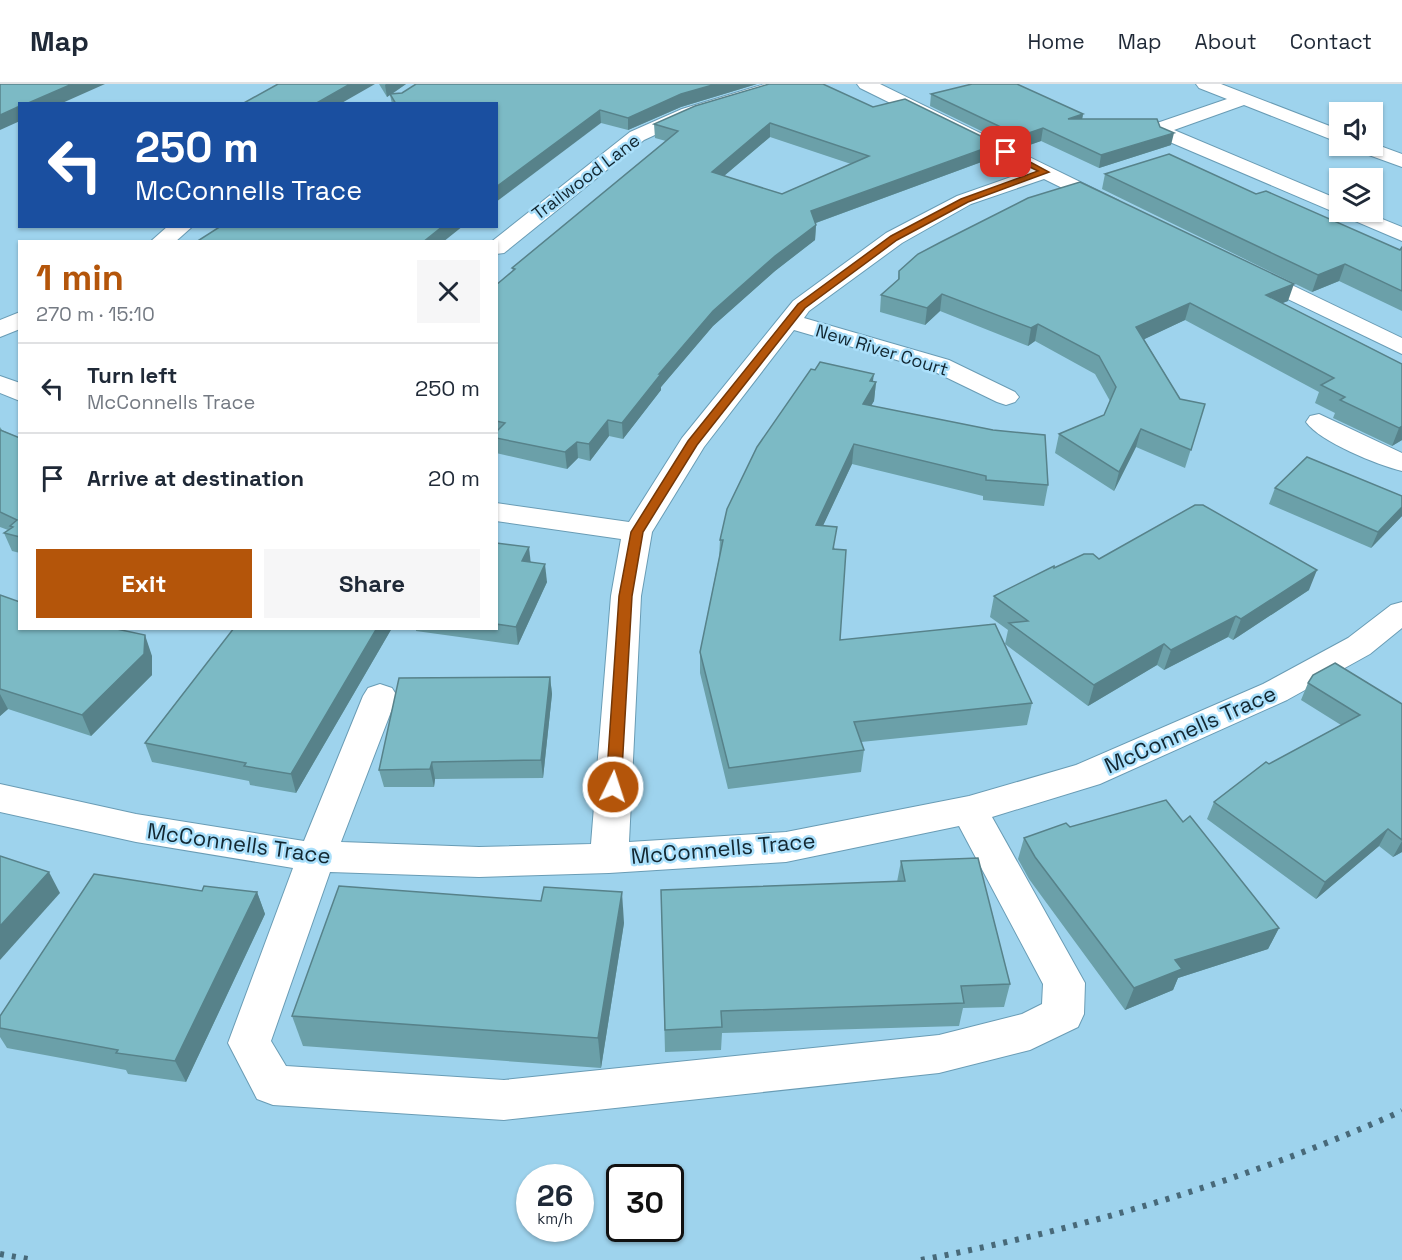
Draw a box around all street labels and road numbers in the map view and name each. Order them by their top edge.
street label: Trailwood Lane [527,128,644,225]
street label: New River Court [813,318,951,381]
street label: McConnells Trace [1100,679,1280,779]
street label: McConnells Trace [145,816,333,870]
street label: McConnells Trace [630,826,816,870]

